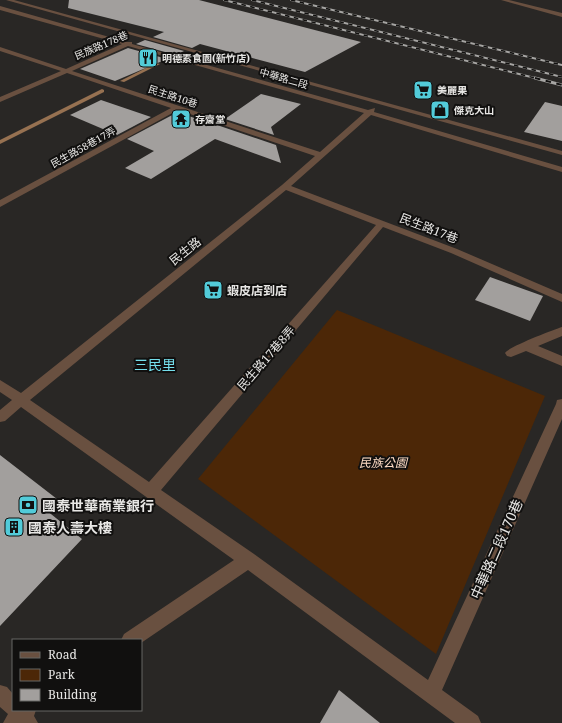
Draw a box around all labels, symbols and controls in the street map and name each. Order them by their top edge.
street label: 民族路178巷 [72,27,130,63]
restaurant icon: 明德素食園(新竹店) [137,47,159,69]
place label: 明德素食園(新竹店) [162,51,250,65]
street label: 中華路二段 [258,64,310,92]
supermarket icon: 美麗果 [412,79,434,101]
street label: 民主路10巷 [146,81,200,111]
place label: 美麗果 [437,83,468,97]
shop icon: 傑克大山 [429,99,451,121]
place label: 傑克大山 [453,103,494,117]
temple icon: 存齋堂 [170,108,192,130]
place label: 存齋堂 [195,112,225,126]
street label: 民生路58巷17弄 [48,123,118,171]
street label: 民生路17巷 [397,209,461,247]
street label: 民生路 [166,233,204,269]
supermarket icon: 蝦皮店到店 [202,279,224,301]
place label: 蝦皮店到店 [227,282,287,299]
street label: 民生路17巷8弄 [233,322,299,394]
district label: 三民里 [134,355,176,374]
park label: 民族公園 [359,454,409,471]
bank icon: 國泰世華商業銀行 [17,494,39,516]
place label: 國泰世華商業銀行 [42,496,154,515]
street label: 中華路二段170巷 [465,496,527,602]
building icon: 國泰人壽大樓 [3,516,25,538]
place label: 國泰人壽大樓 [28,518,112,537]
legend [12,639,142,711]
text: Road [48,646,78,663]
text: Park [48,666,76,683]
text: Building [48,686,97,703]

